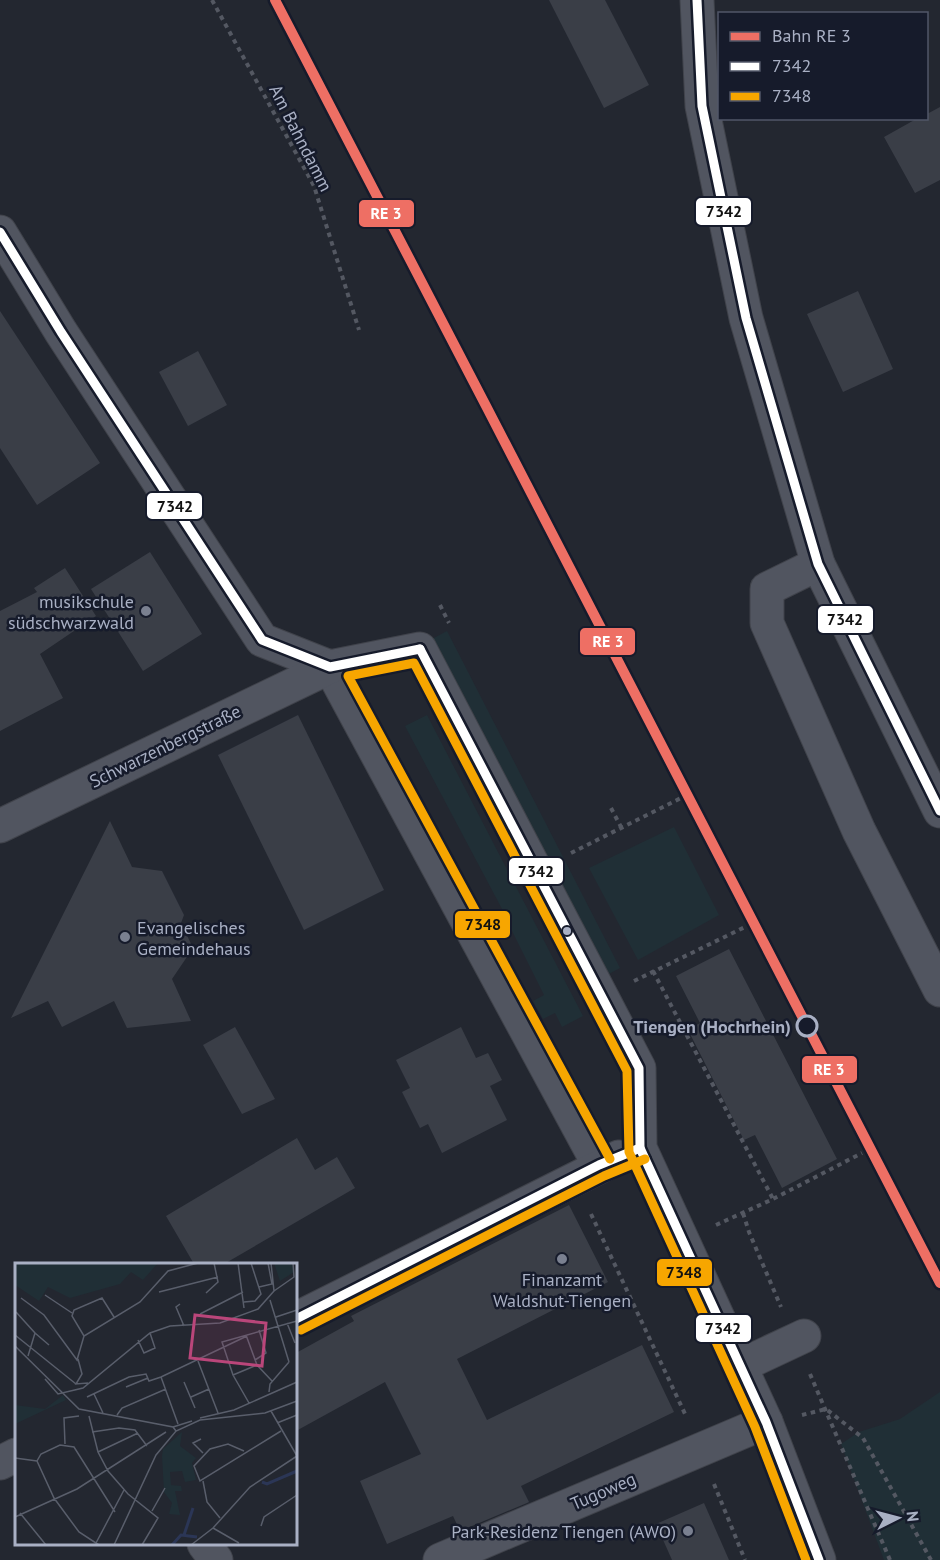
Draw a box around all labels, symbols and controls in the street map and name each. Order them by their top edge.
legend [718,12,928,120]
text: Bahn RE 3 [772,24,851,47]
text: 7342 [772,54,811,77]
street label: Am Bahndamm [264,81,338,195]
text: 7348 [772,84,811,107]
line badge: 7342 [695,197,752,226]
line badge: RE 3 [358,199,415,228]
text: 7342 [706,201,742,221]
text: RE 3 [370,203,402,223]
line badge: 7342 [146,492,203,520]
text: 7342 [157,496,193,516]
place label: musikschule südschwarzwald [8,590,134,634]
marker: musikschule südschwarzwald [139,604,153,618]
line badge: 7342 [817,605,874,634]
text: 7342 [827,609,863,629]
line badge: RE 3 [579,627,636,656]
text: RE 3 [592,631,624,651]
street label: Schwarzenbergstraße [85,699,245,793]
line badge: 7342 [508,857,564,885]
text: 7342 [518,861,554,881]
line badge: 7348 [454,910,511,939]
text: 7348 [465,914,501,934]
place label: Evangelisches Gemeindehaus [137,916,250,960]
unlabelled marker [561,925,573,937]
marker: Evangelisches Gemeindehaus [118,930,132,944]
place label: Tiengen (Hochrhein) [633,1015,791,1038]
marker: Tiengen (Hochrhein) [796,1015,818,1037]
line badge: RE 3 [801,1055,858,1084]
text: RE 3 [813,1059,845,1079]
marker: Finanzamt Waldshut-Tiengen [555,1252,569,1266]
line badge: 7348 [656,1258,713,1287]
text: 7348 [666,1262,702,1282]
inset map [15,1263,297,1545]
place label: Finanzamt Waldshut-Tiengen [493,1268,631,1312]
line badge: 7342 [695,1314,752,1343]
text: 7342 [705,1318,741,1338]
street label: Tugoweg [567,1467,639,1515]
north arrow [868,1488,928,1548]
text: N [902,1510,923,1523]
place label: Park-Residenz Tiengen (AWO) [451,1520,676,1543]
marker: Park-Residenz Tiengen (AWO) [681,1524,695,1538]

